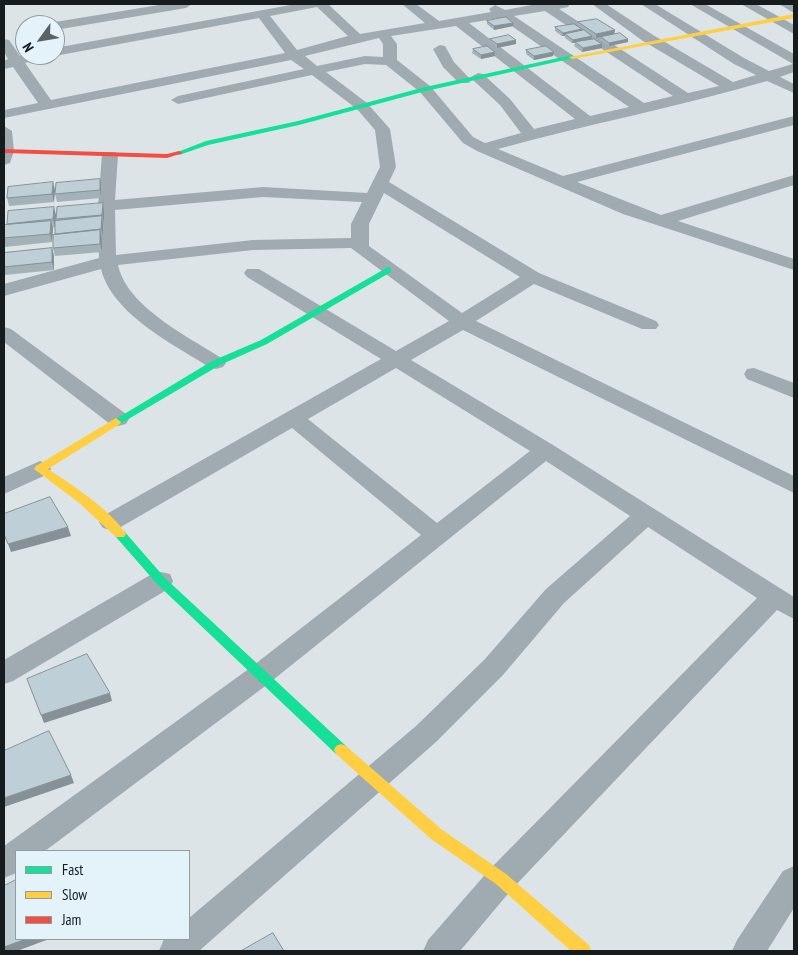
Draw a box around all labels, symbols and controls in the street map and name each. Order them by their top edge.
north arrow [15,15,65,65]
text: N [18,39,38,55]
legend [15,850,190,940]
text: Fast [62,860,83,879]
text: Slow [62,885,87,904]
text: Jam [62,910,81,929]

